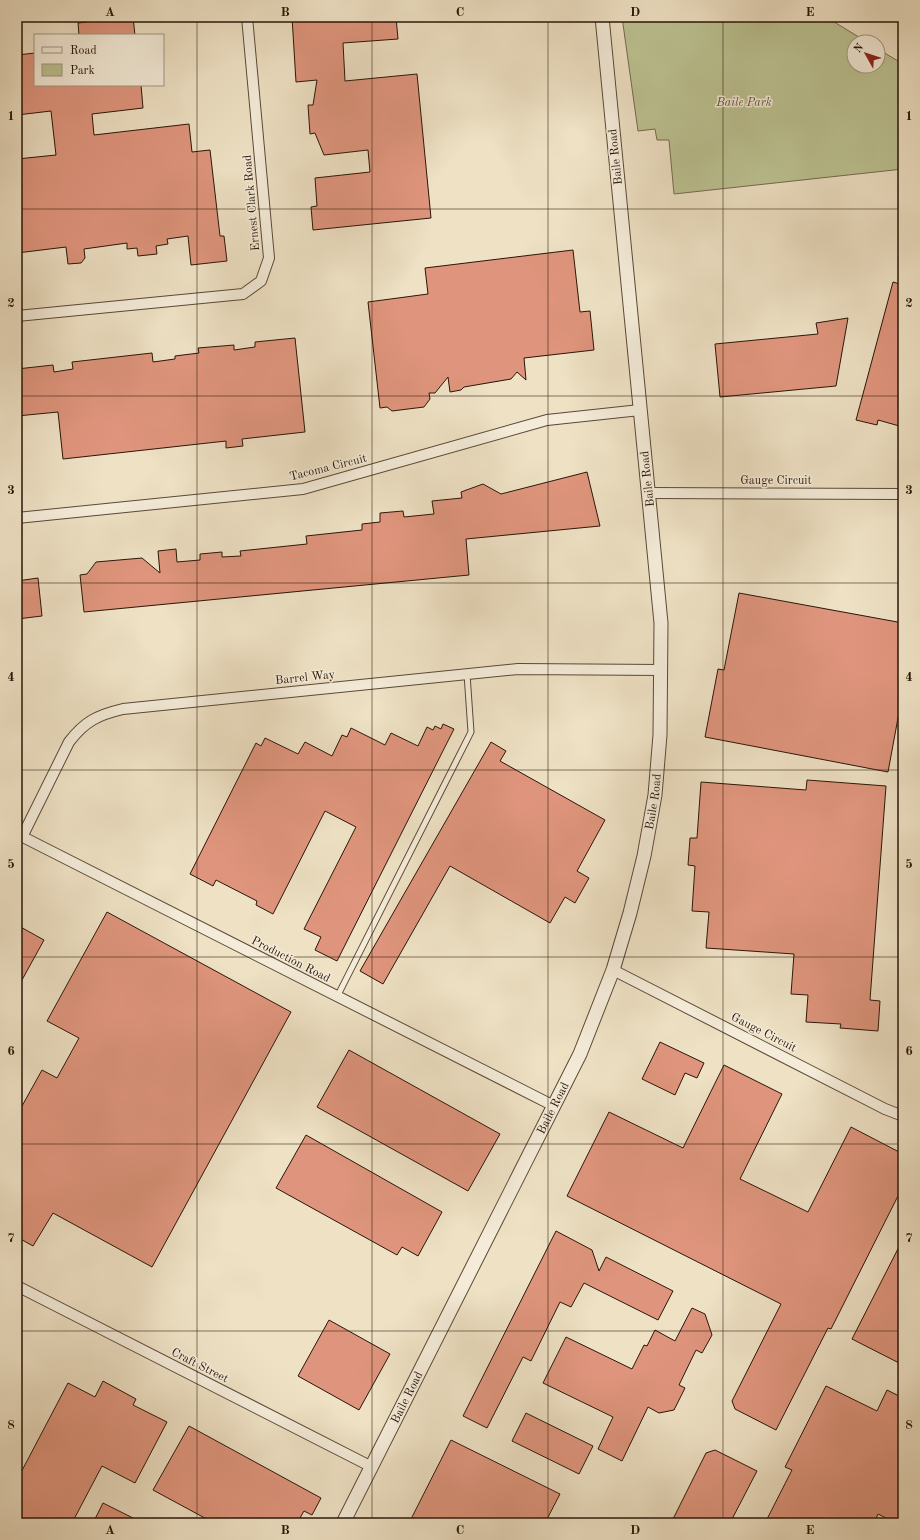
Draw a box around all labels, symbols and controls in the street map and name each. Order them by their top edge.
text: A [105,6,115,19]
text: B [280,6,290,19]
text: C [456,6,464,19]
text: D [630,6,640,19]
text: E [806,6,815,19]
legend [34,34,164,86]
north arrow [846,34,886,74]
text: N [852,41,867,55]
text: Road [70,45,97,57]
text: Park [70,65,95,77]
park label: Baile Park [715,97,772,109]
text: 1 [7,110,15,123]
text: 1 [905,110,913,123]
street label: Baile Road [607,128,625,186]
street label: Ernest Clark Road [242,154,262,251]
text: 2 [7,297,15,310]
text: 2 [905,297,913,310]
street label: Baile Road [639,450,657,508]
street label: Tacoma Circuit [288,453,368,483]
street label: Gauge Circuit [740,475,812,487]
text: 3 [7,484,15,497]
text: 3 [905,484,913,497]
street label: Barrel Way [275,669,336,687]
text: 4 [7,671,15,684]
text: 4 [905,671,913,684]
street label: Baile Road [644,773,664,831]
text: 5 [7,858,15,871]
text: 5 [905,858,913,871]
street label: Production Road [249,935,332,985]
street label: Gauge Circuit [729,1011,798,1054]
text: 6 [7,1045,15,1058]
text: 6 [905,1045,913,1058]
street label: Baile Road [536,1081,572,1136]
text: 7 [7,1232,15,1245]
text: 7 [905,1232,913,1245]
street label: Craft Street [169,1346,230,1385]
street label: Baile Road [389,1370,426,1425]
text: 8 [7,1419,15,1432]
text: 8 [905,1419,913,1432]
text: A [105,1524,115,1537]
text: B [280,1524,290,1537]
text: C [456,1524,464,1537]
text: D [630,1524,640,1537]
text: E [806,1524,815,1537]

